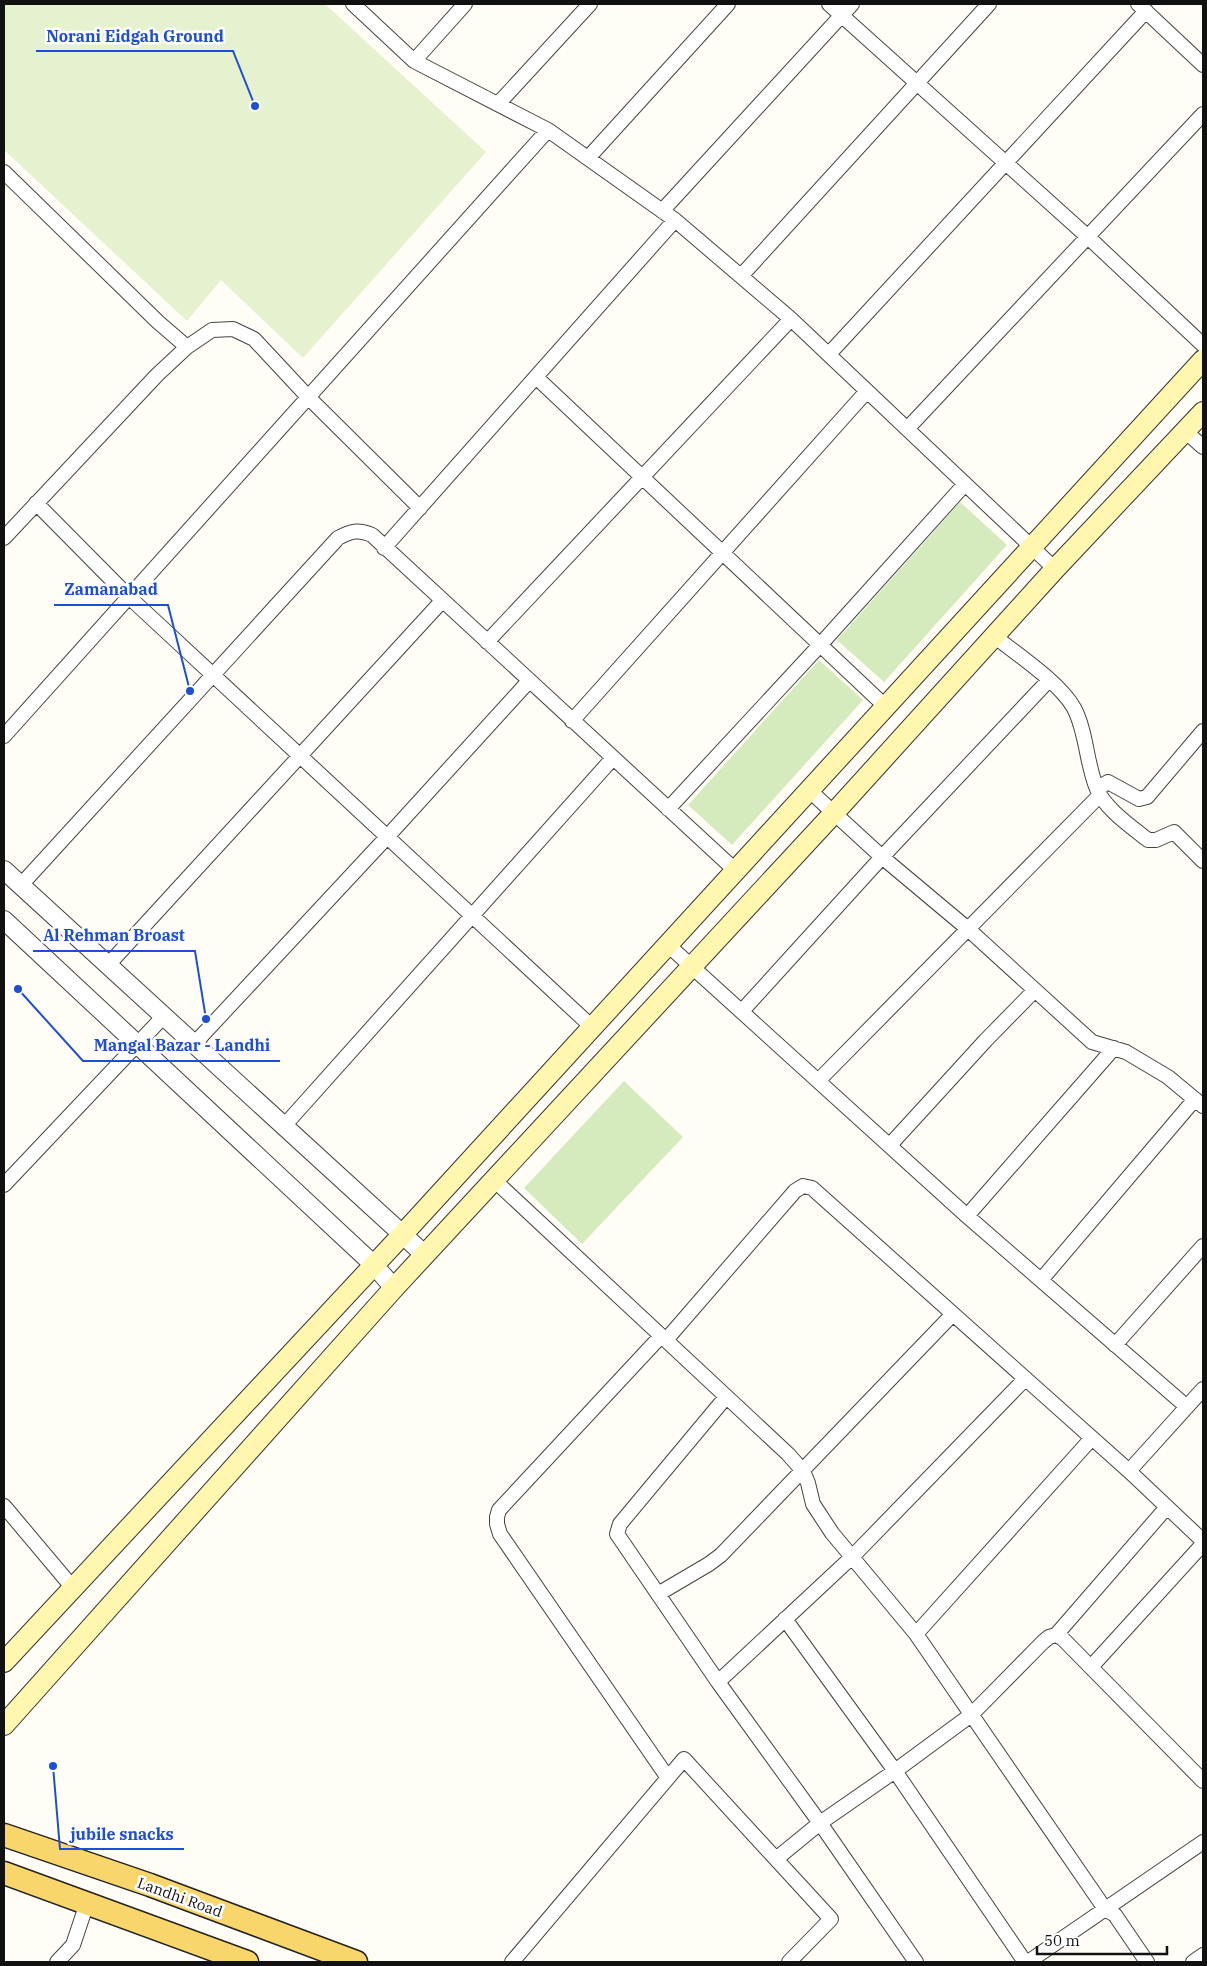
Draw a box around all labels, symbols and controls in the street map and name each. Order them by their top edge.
callout: Norani Eidgah Ground [36,20,233,51]
text: Norani Eidgah Ground [46,26,224,46]
callout: Zamanabad [54,574,168,605]
text: Zamanabad [64,579,158,599]
callout: Al Rehman Broast [33,920,195,951]
text: Al Rehman Broast [43,925,185,945]
callout: Mangal Bazar - Landhi [83,1030,280,1061]
text: Mangal Bazar - Landhi [94,1035,270,1055]
callout: jubile snacks [60,1818,184,1849]
text: jubile snacks [68,1824,174,1844]
street label: Landhi Road [135,1873,225,1921]
scale bar [1037,1924,1167,1956]
text: 50 m [1044,1931,1080,1950]

